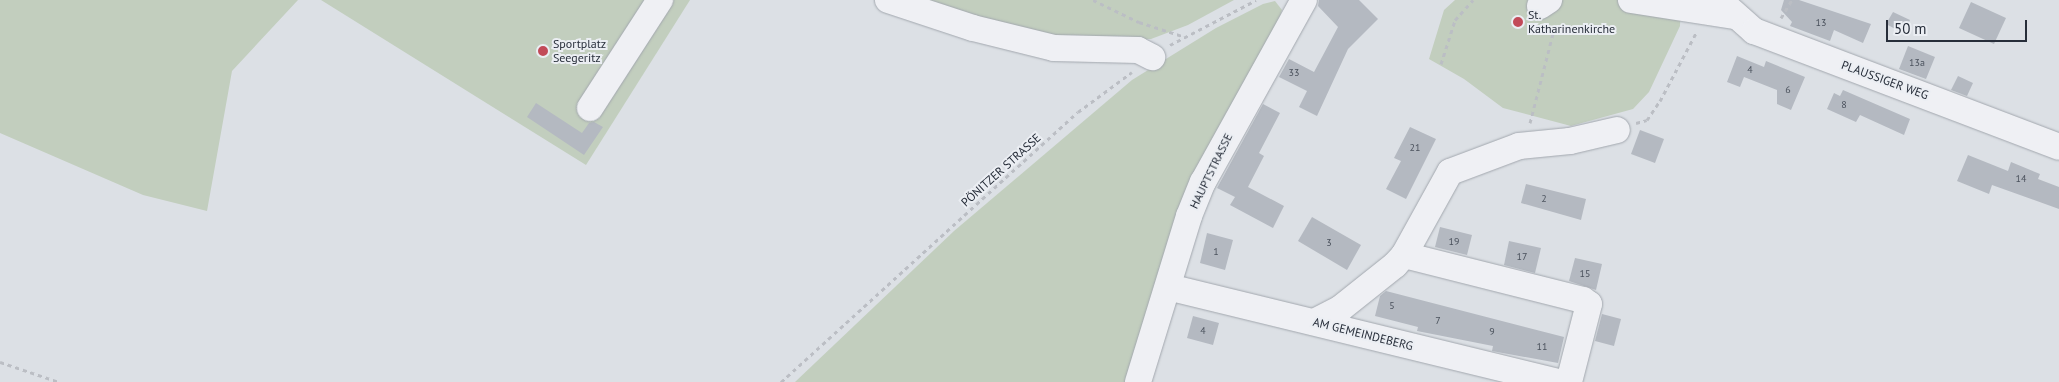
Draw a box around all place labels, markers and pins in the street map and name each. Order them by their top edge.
place label: St. Katharinenkirche [1528,8,1615,36]
marker: St. Katharinenkirche [1512,16,1524,28]
place label: Sportplatz Seegeritz [553,37,606,65]
marker: Sportplatz Seegeritz [537,45,549,57]

